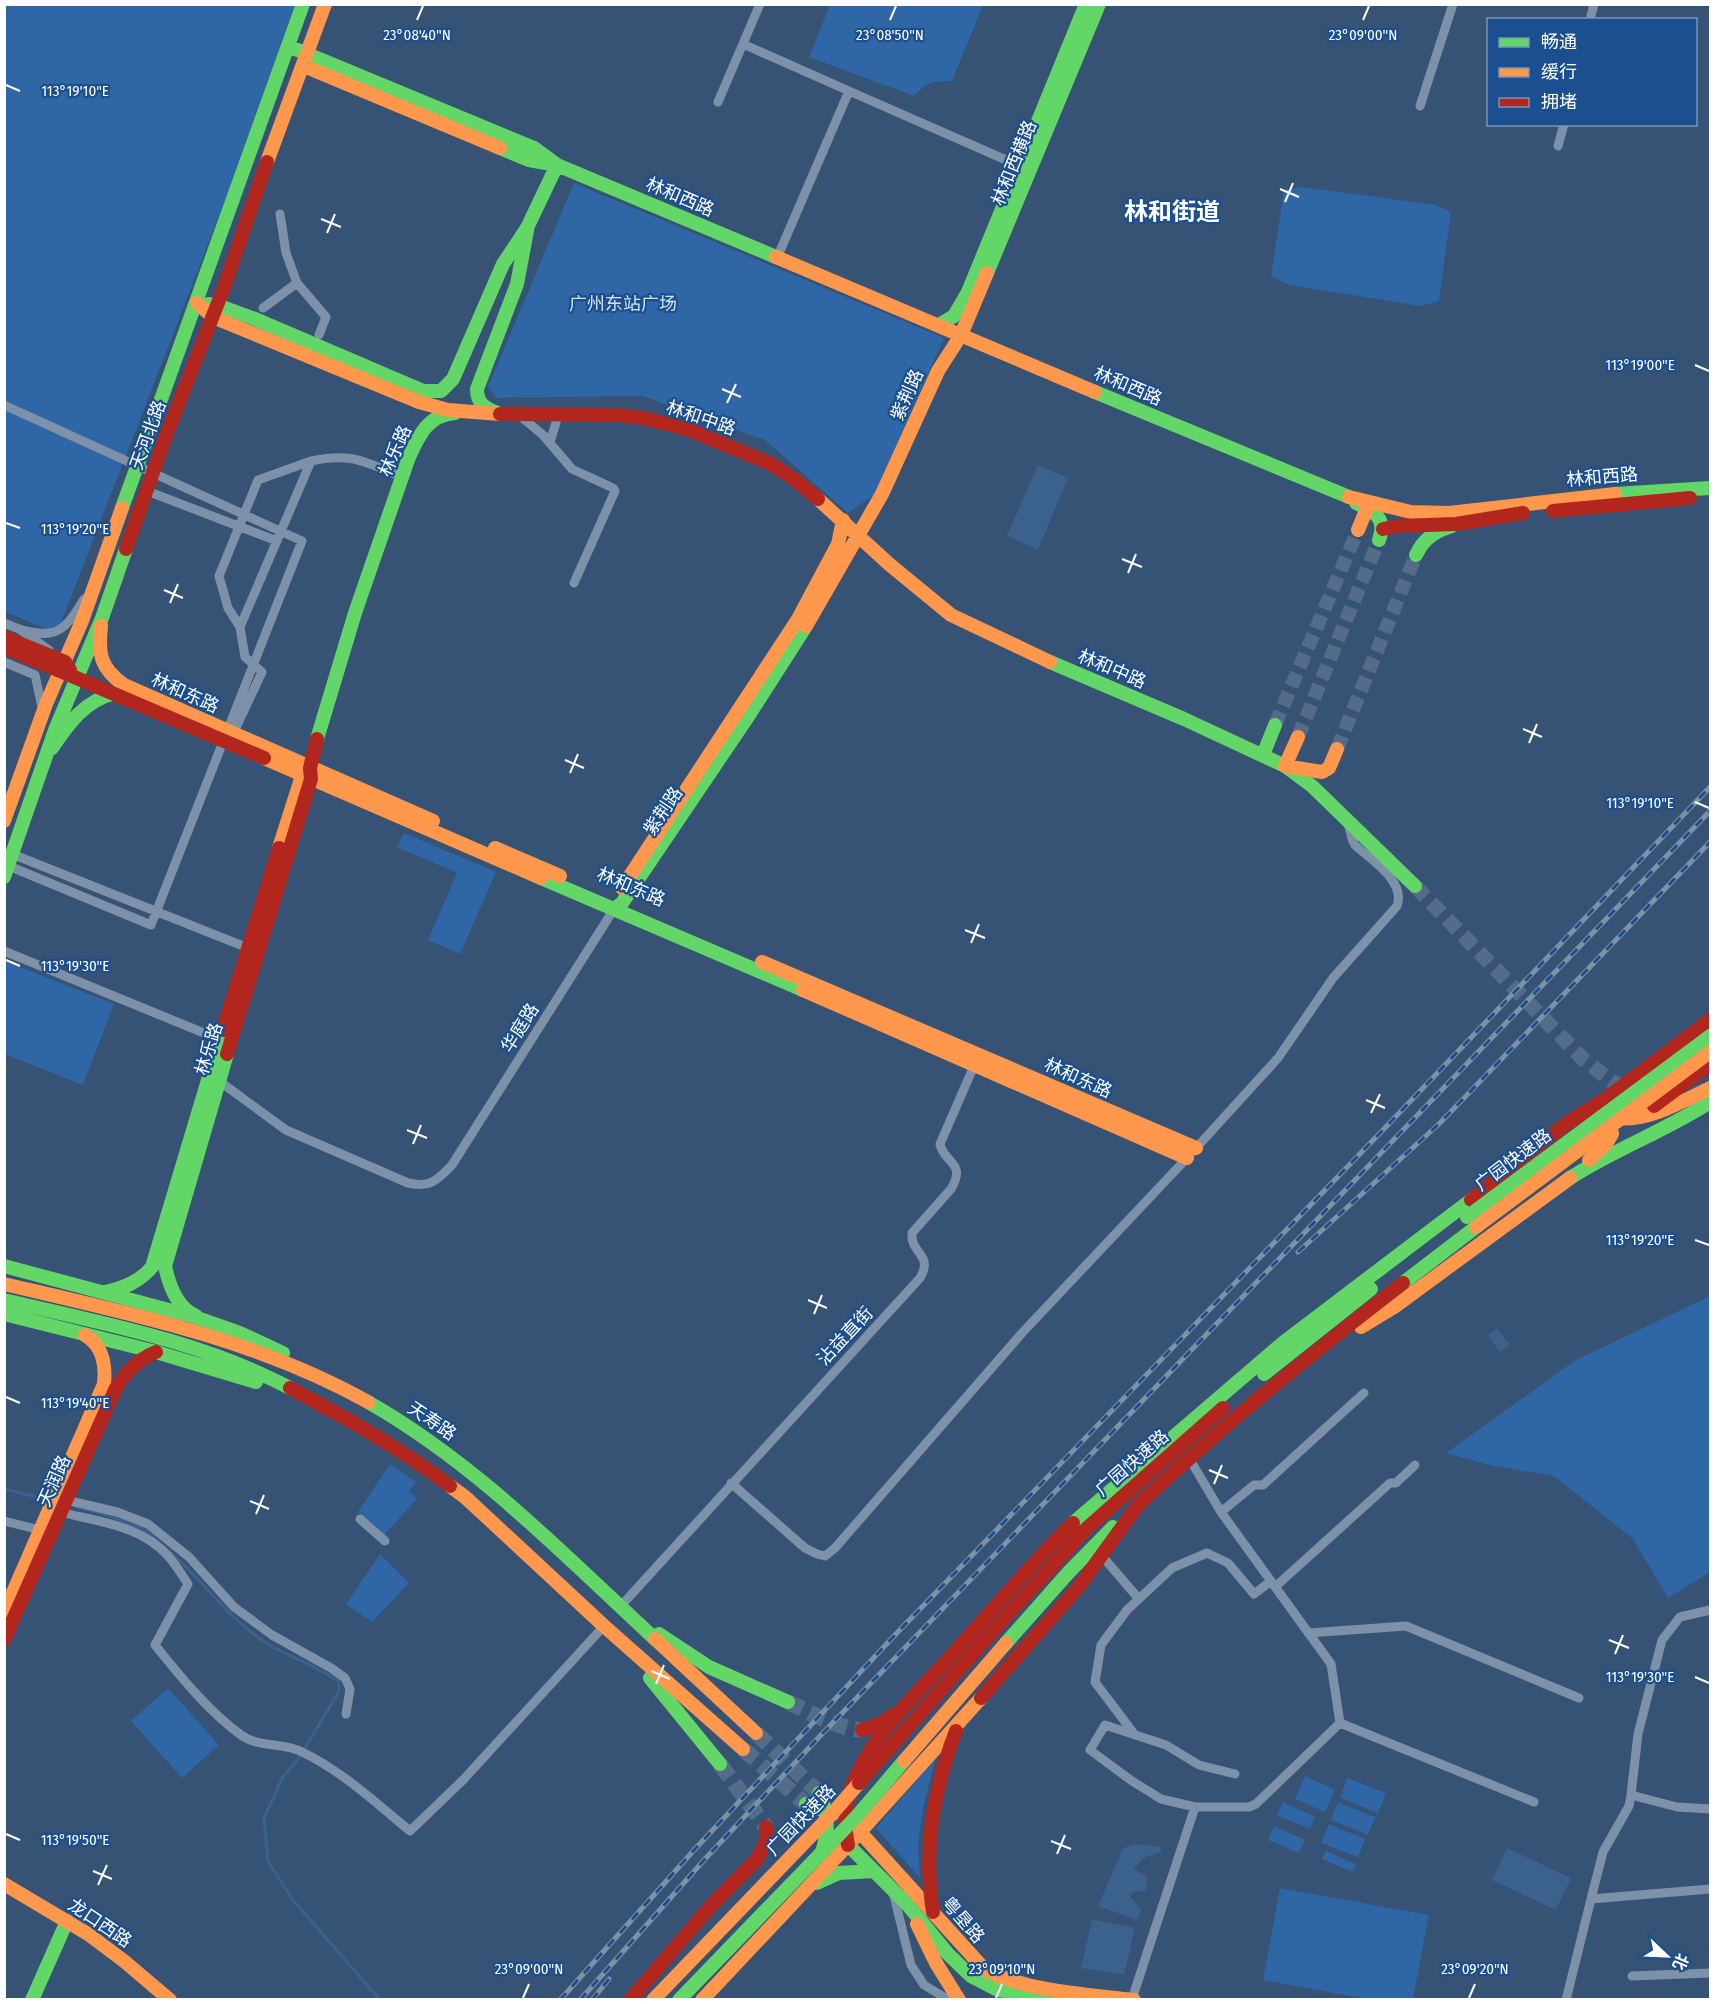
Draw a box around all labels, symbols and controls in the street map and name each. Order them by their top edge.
legend [1487,18,1697,126]
text: 23°08'40"N [383,26,451,44]
text: 23°08'50"N [856,26,924,44]
text: 23°09'00"N [1329,26,1397,44]
text: 畅通 [1541,31,1577,53]
text: 缓行 [1541,61,1577,83]
text: 113°19'10"E [41,82,109,100]
text: 拥堵 [1541,91,1577,113]
street label: 林和西横路 [987,117,1041,209]
street label: 林和西路 [643,173,717,221]
district label: 林和街道 [1124,198,1220,226]
park label: 广州东站广场 [569,293,677,315]
text: 113°19'00"E [1605,356,1675,374]
street label: 林和西路 [1091,362,1165,410]
street label: 紫荆路 [886,366,928,424]
street label: 林和中路 [663,396,739,440]
street label: 天河北路 [125,397,171,473]
street label: 林乐路 [374,422,416,480]
street label: 林和西路 [1565,463,1639,491]
text: 113°19'20"E [41,520,109,538]
street label: 林和中路 [1075,645,1149,693]
street label: 林和东路 [148,668,222,718]
street label: 紫荆路 [639,782,687,840]
text: 113°19'10"E [1606,794,1674,812]
street label: 林和东路 [594,863,668,911]
text: 113°19'30"E [41,957,109,975]
street label: 华庭路 [496,999,544,1057]
street label: 林乐路 [191,1020,227,1078]
street label: 林和东路 [1041,1053,1115,1103]
street label: 广园快速路 [1470,1124,1556,1196]
text: 113°19'20"E [1606,1231,1674,1249]
street label: 沾益直街 [812,1302,878,1370]
text: 113°19'40"E [41,1394,109,1412]
street label: 天寿路 [403,1397,461,1445]
street label: 广园快速路 [1091,1425,1173,1501]
street label: 天润路 [33,1452,75,1510]
text: 113°19'30"E [1606,1668,1674,1686]
street label: 广园快速路 [762,1780,840,1860]
text: 113°19'50"E [41,1831,109,1849]
street label: 粤垦路 [937,1892,989,1948]
street label: 龙口西路 [64,1894,136,1952]
north arrow [1637,1926,1697,1986]
text: 北 [1668,1951,1692,1973]
text: 23°09'00"N [495,1960,563,1978]
text: 23°09'10"N [969,1960,1035,1978]
text: 23°09'20"N [1441,1960,1509,1978]

